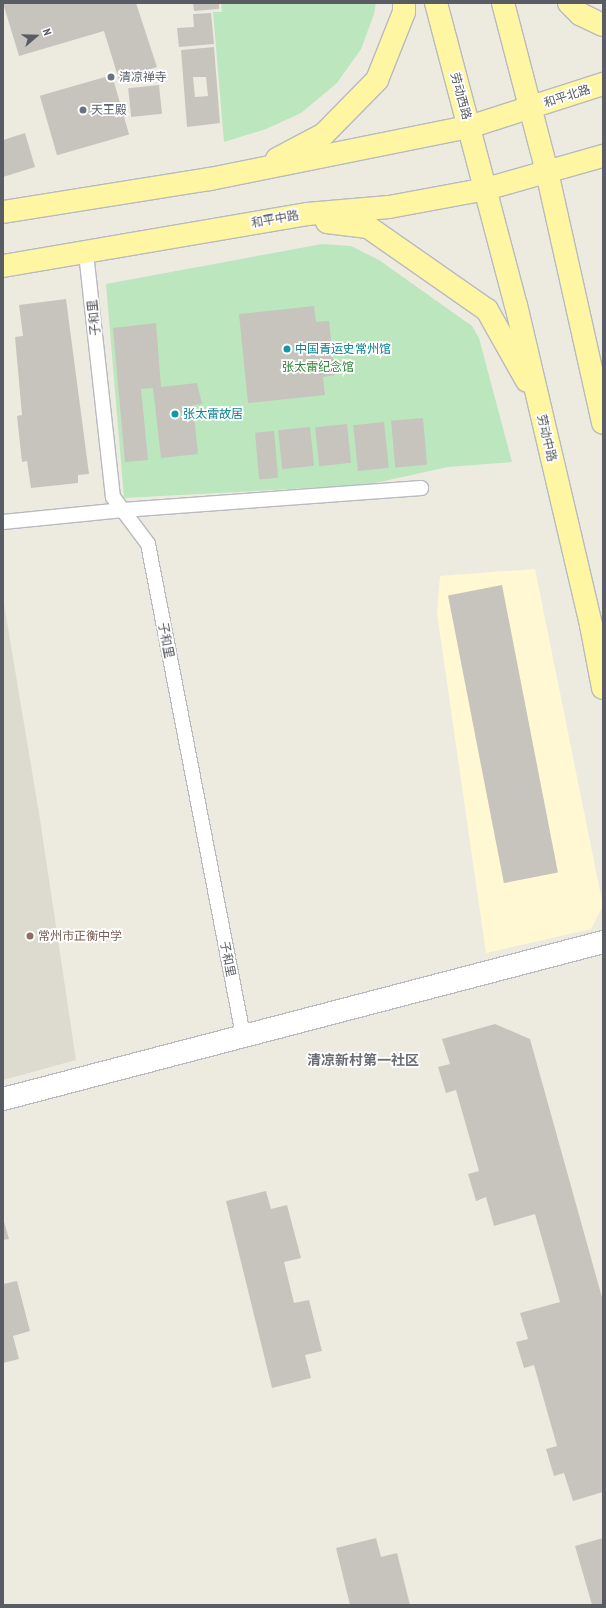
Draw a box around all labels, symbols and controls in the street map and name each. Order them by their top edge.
north arrow [16,16,56,56]
text: N [40,27,55,37]
place label: 清凉禅寺 [119,70,167,84]
street label: 劳动西路 [448,71,474,121]
marker: 清凉禅寺 [106,72,116,82]
street label: 和平北路 [542,82,592,110]
place label: 天王殿 [91,103,127,117]
marker: 天王殿 [78,105,88,115]
street label: 和平中路 [250,208,300,230]
street label: 子和里 [85,299,103,337]
place label: 中国青运史常州馆 [295,342,391,356]
marker: 中国青运史常州馆 [282,344,292,354]
park label: 张太雷纪念馆 [282,360,354,374]
place label: 张太雷故居 [183,407,243,421]
marker: 张太雷故居 [170,409,180,419]
street label: 劳动中路 [535,413,559,463]
street label: 子和里 [155,621,177,659]
place label: 常州市正衡中学 [38,929,122,943]
marker: 常州市正衡中学 [25,931,35,941]
street label: 子和里 [217,940,239,978]
district label: 清凉新村第一社区 [307,1052,419,1068]

